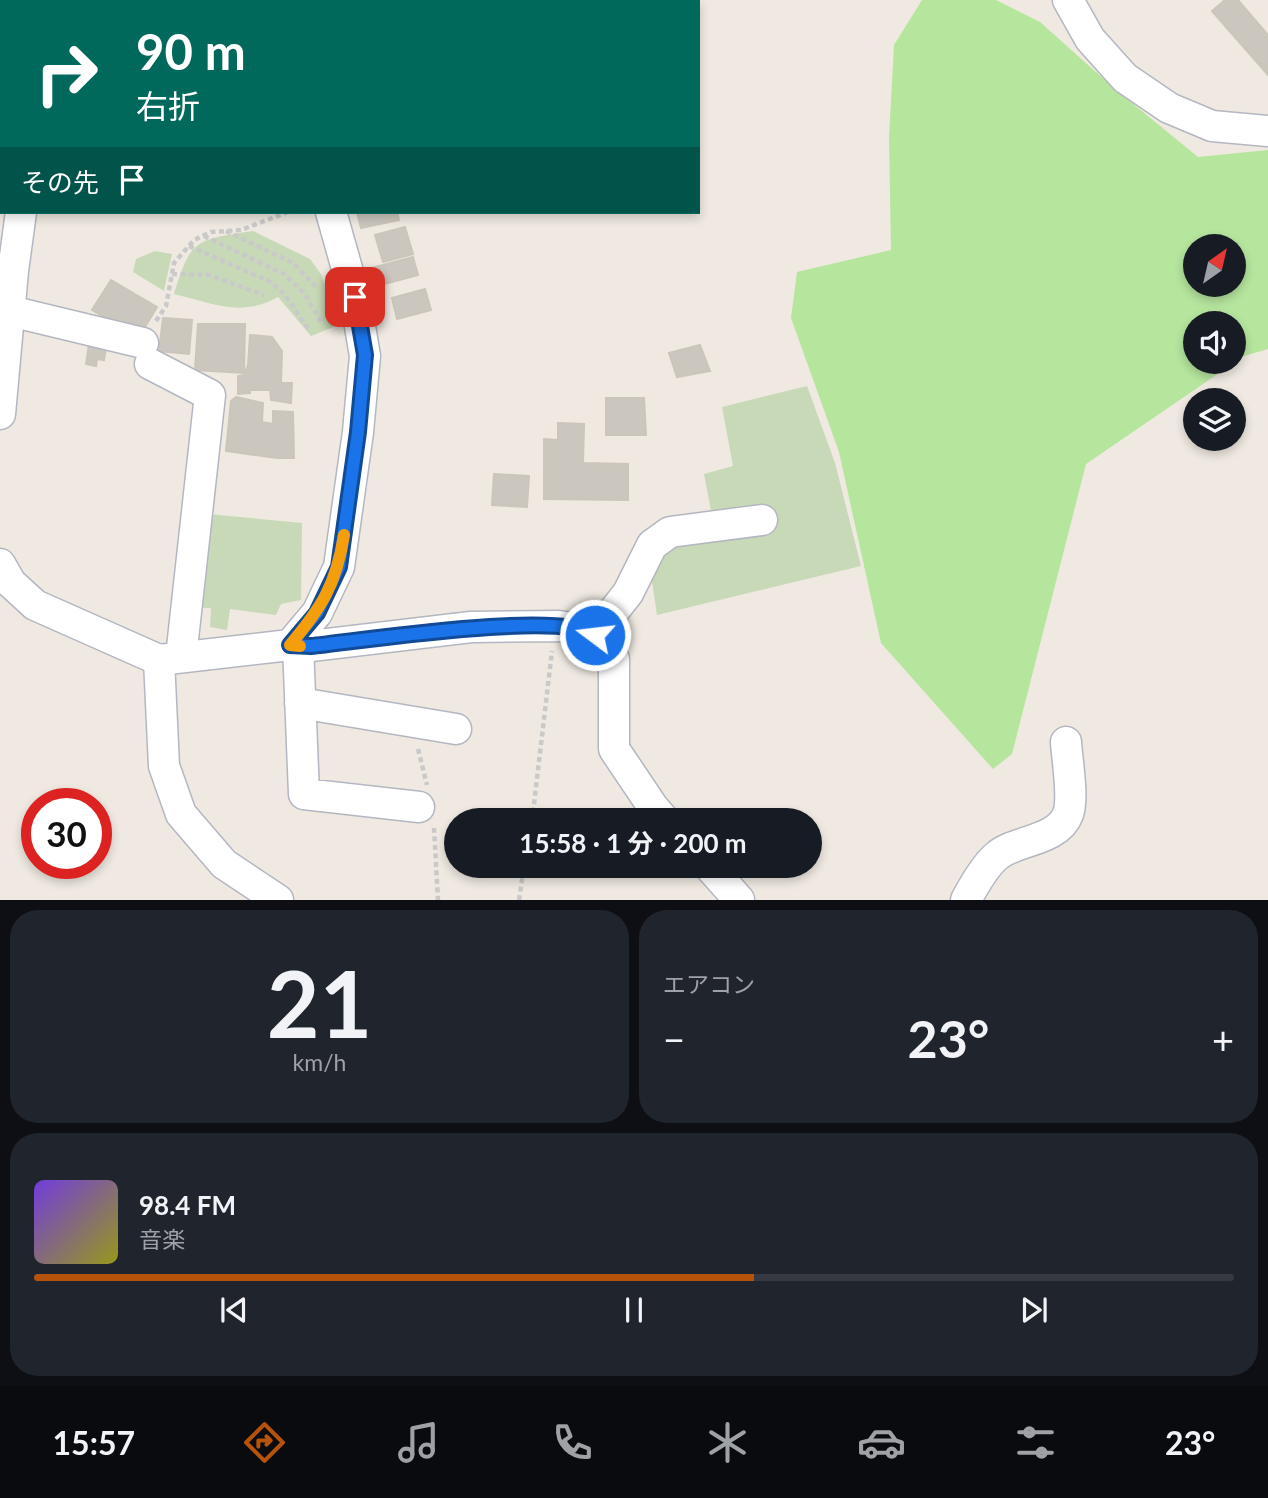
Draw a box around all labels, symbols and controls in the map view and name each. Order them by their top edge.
text: 90 m [136,22,246,80]
icon: right [21,28,112,119]
text: 右折 [136,86,200,125]
icon: arrive [113,161,151,199]
text: その先 [21,166,99,198]
north arrow [1183,234,1246,298]
map controls [1183,234,1246,451]
pin [325,267,385,327]
icon: arrive [336,278,374,316]
button: sound [1183,311,1246,374]
button: layers [1183,388,1246,451]
position arrow [558,598,632,672]
speed limit sign: 30 [21,788,112,879]
text: 15:58 · 1 分 · 200 m [519,827,747,859]
text: 21 [267,948,372,1057]
text: エアコン [663,970,755,998]
text: 23° [908,1007,989,1069]
text: − [663,1016,685,1062]
text: + [1212,1016,1234,1062]
text: km/h [293,1048,346,1076]
text: 98.4 FM [139,1189,236,1221]
text: 音楽 [139,1225,185,1253]
icon: previous [215,1291,253,1329]
icon: pause [615,1291,653,1329]
icon: next [1015,1291,1053,1329]
icon: directions [240,1418,289,1467]
icon: music [394,1418,443,1467]
icon: phone [548,1418,597,1467]
icon: climate [703,1418,752,1467]
icon: car [857,1418,906,1467]
icon: filters [1011,1418,1060,1467]
text: 15:57 [53,1423,135,1462]
text: 23° [1165,1423,1215,1462]

